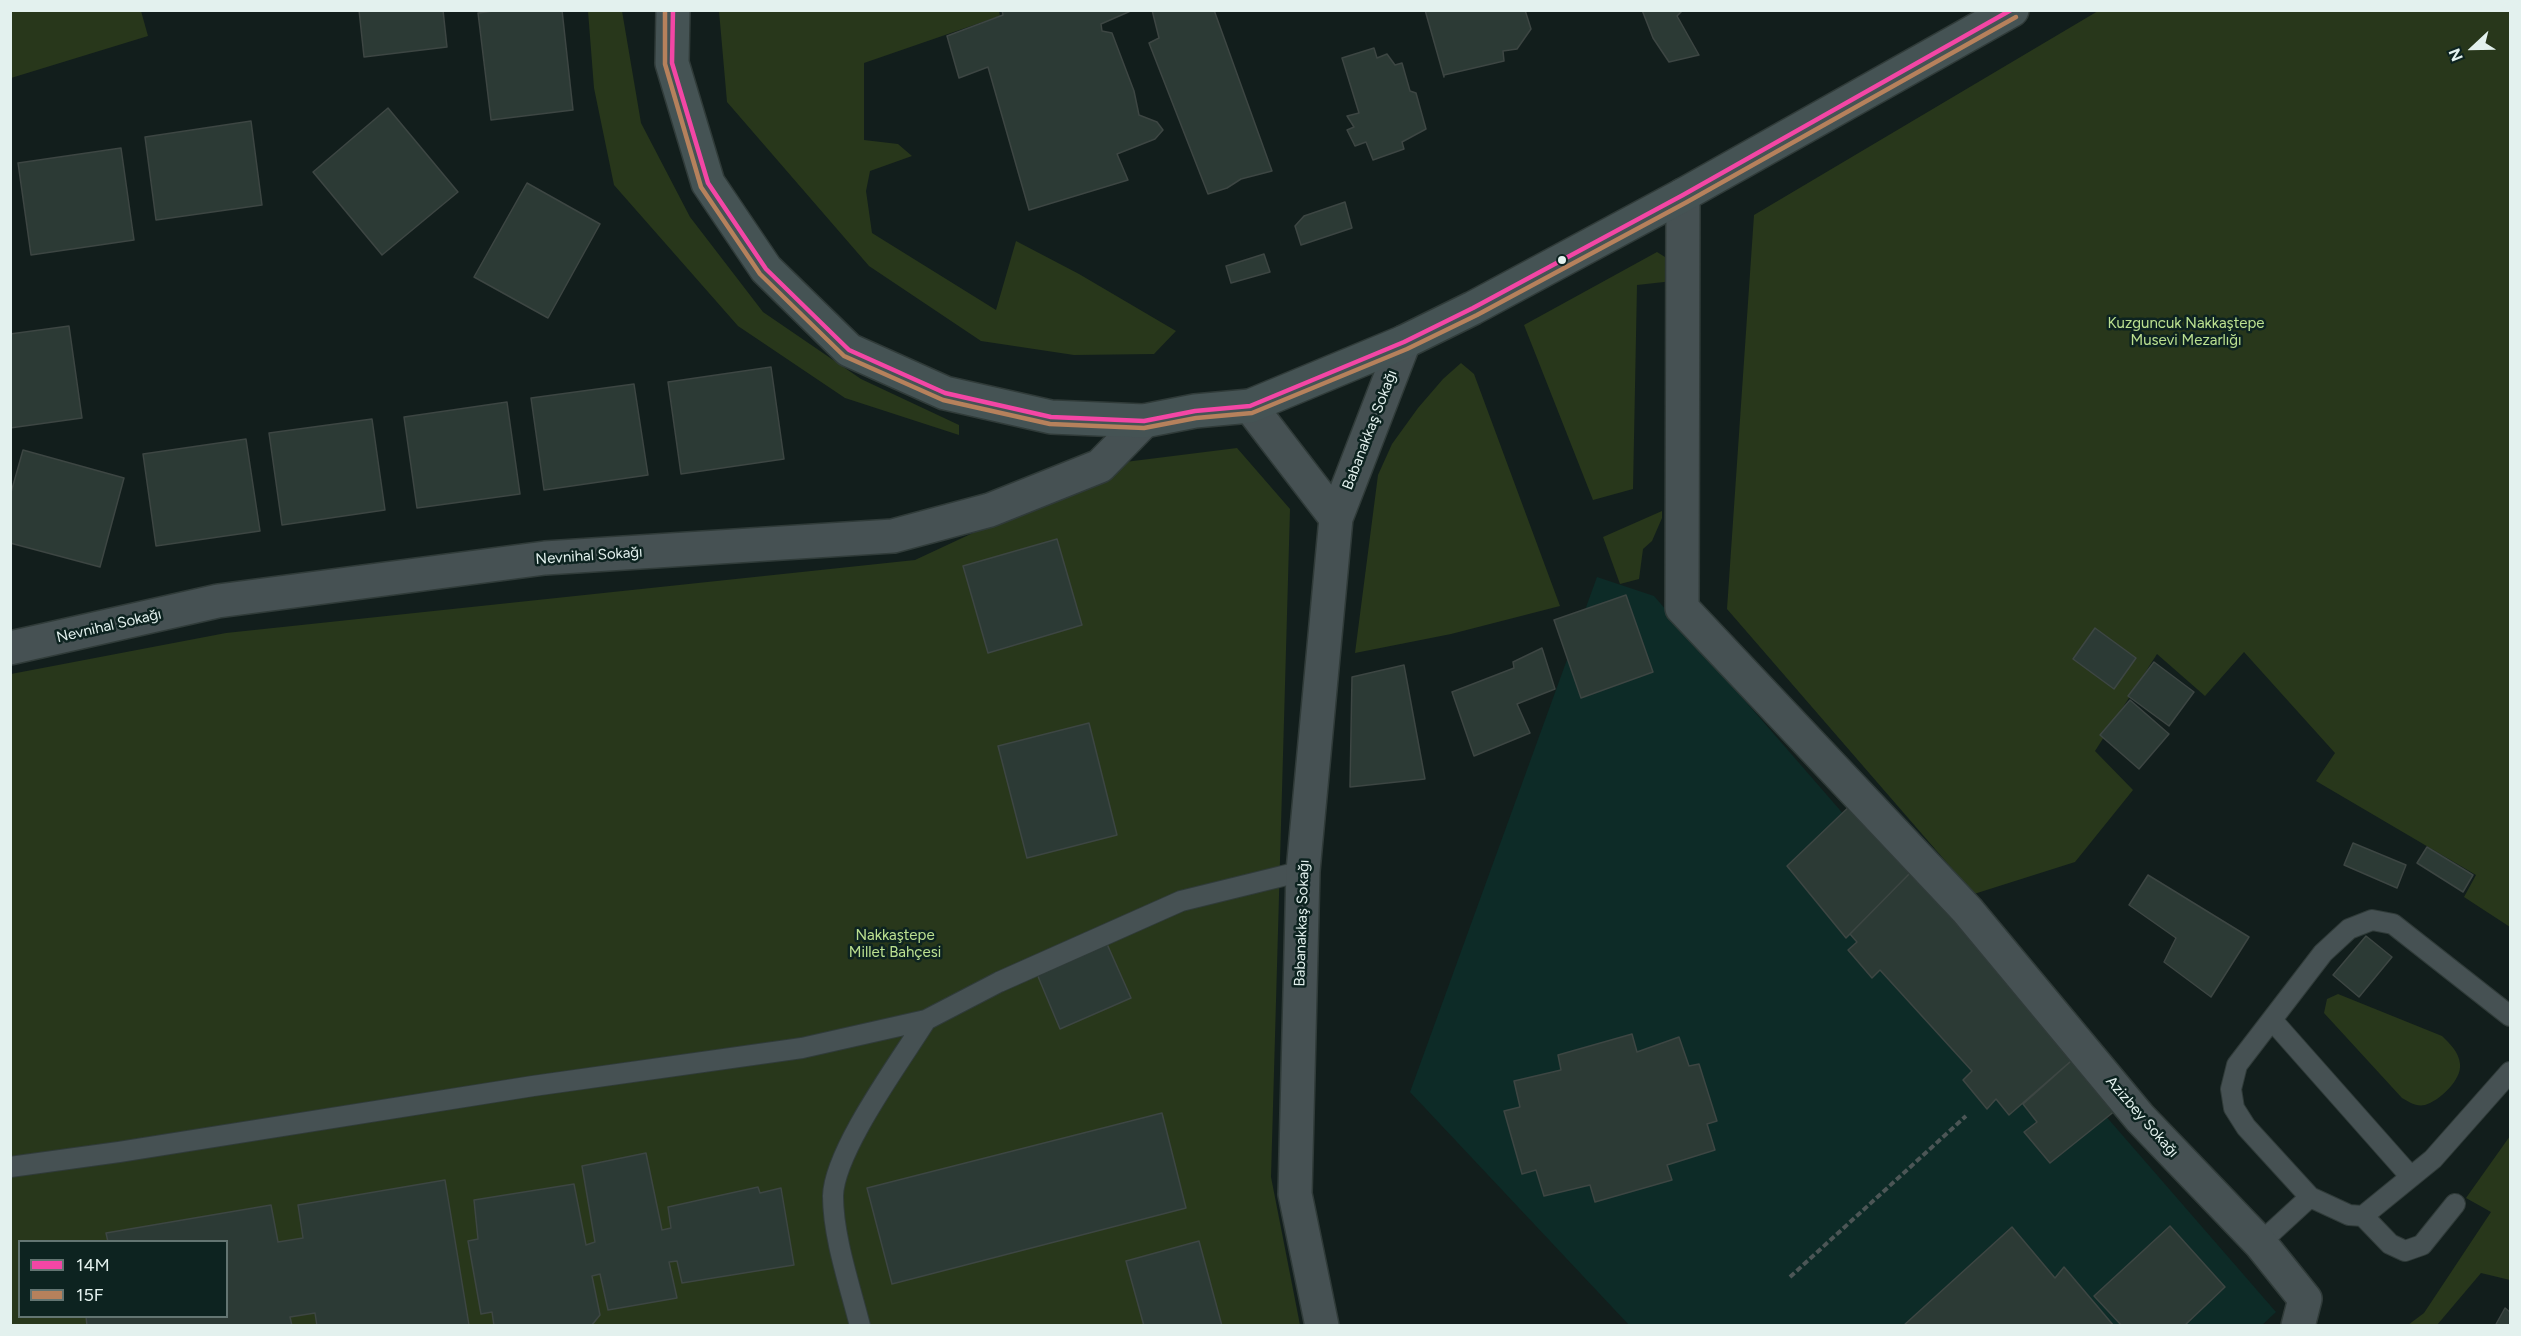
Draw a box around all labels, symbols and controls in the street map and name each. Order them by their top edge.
north arrow [2443,18,2503,78]
text: N [2445,46,2467,64]
unlabelled marker [1556,254,1568,266]
park label: Kuzguncuk Nakkaştepe Musevi Mezarlığı [2107,315,2265,350]
street label: Babanakkaş Sokağı [1339,367,1401,493]
street label: Nevnihal Sokağı [535,543,643,569]
street label: Nevnihal Sokağı [55,605,163,647]
street label: Babanakkaş Sokağı [1291,859,1313,987]
park label: Nakkaştepe Millet Bahçesi [849,927,941,962]
street label: Azizbey Sokağı [2102,1073,2182,1161]
legend [18,1240,228,1318]
text: 14M [76,1254,110,1276]
text: 15F [76,1284,104,1306]

